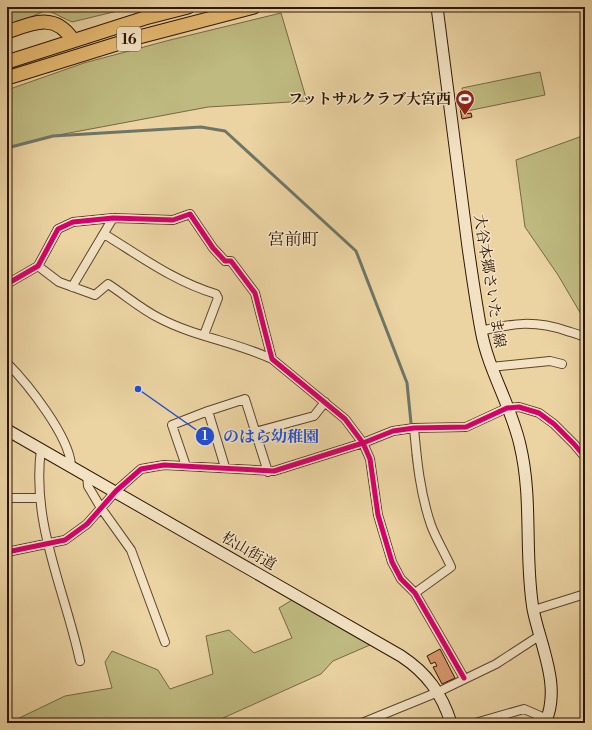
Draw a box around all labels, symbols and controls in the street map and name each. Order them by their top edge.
road number: 16 [117,27,141,51]
sports icon: フットサルクラブ大宮西 [454,88,476,116]
place label: フットサルクラブ大宮西 [288,90,451,109]
street label: 大谷本郷さいたま線 [470,213,509,349]
district label: 宮前町 [268,229,319,251]
callout: のはら幼稚園 [195,422,327,450]
text: のはら幼稚園 [223,427,319,447]
text: 1 [202,429,208,444]
street label: 松山街道 [218,528,279,575]

